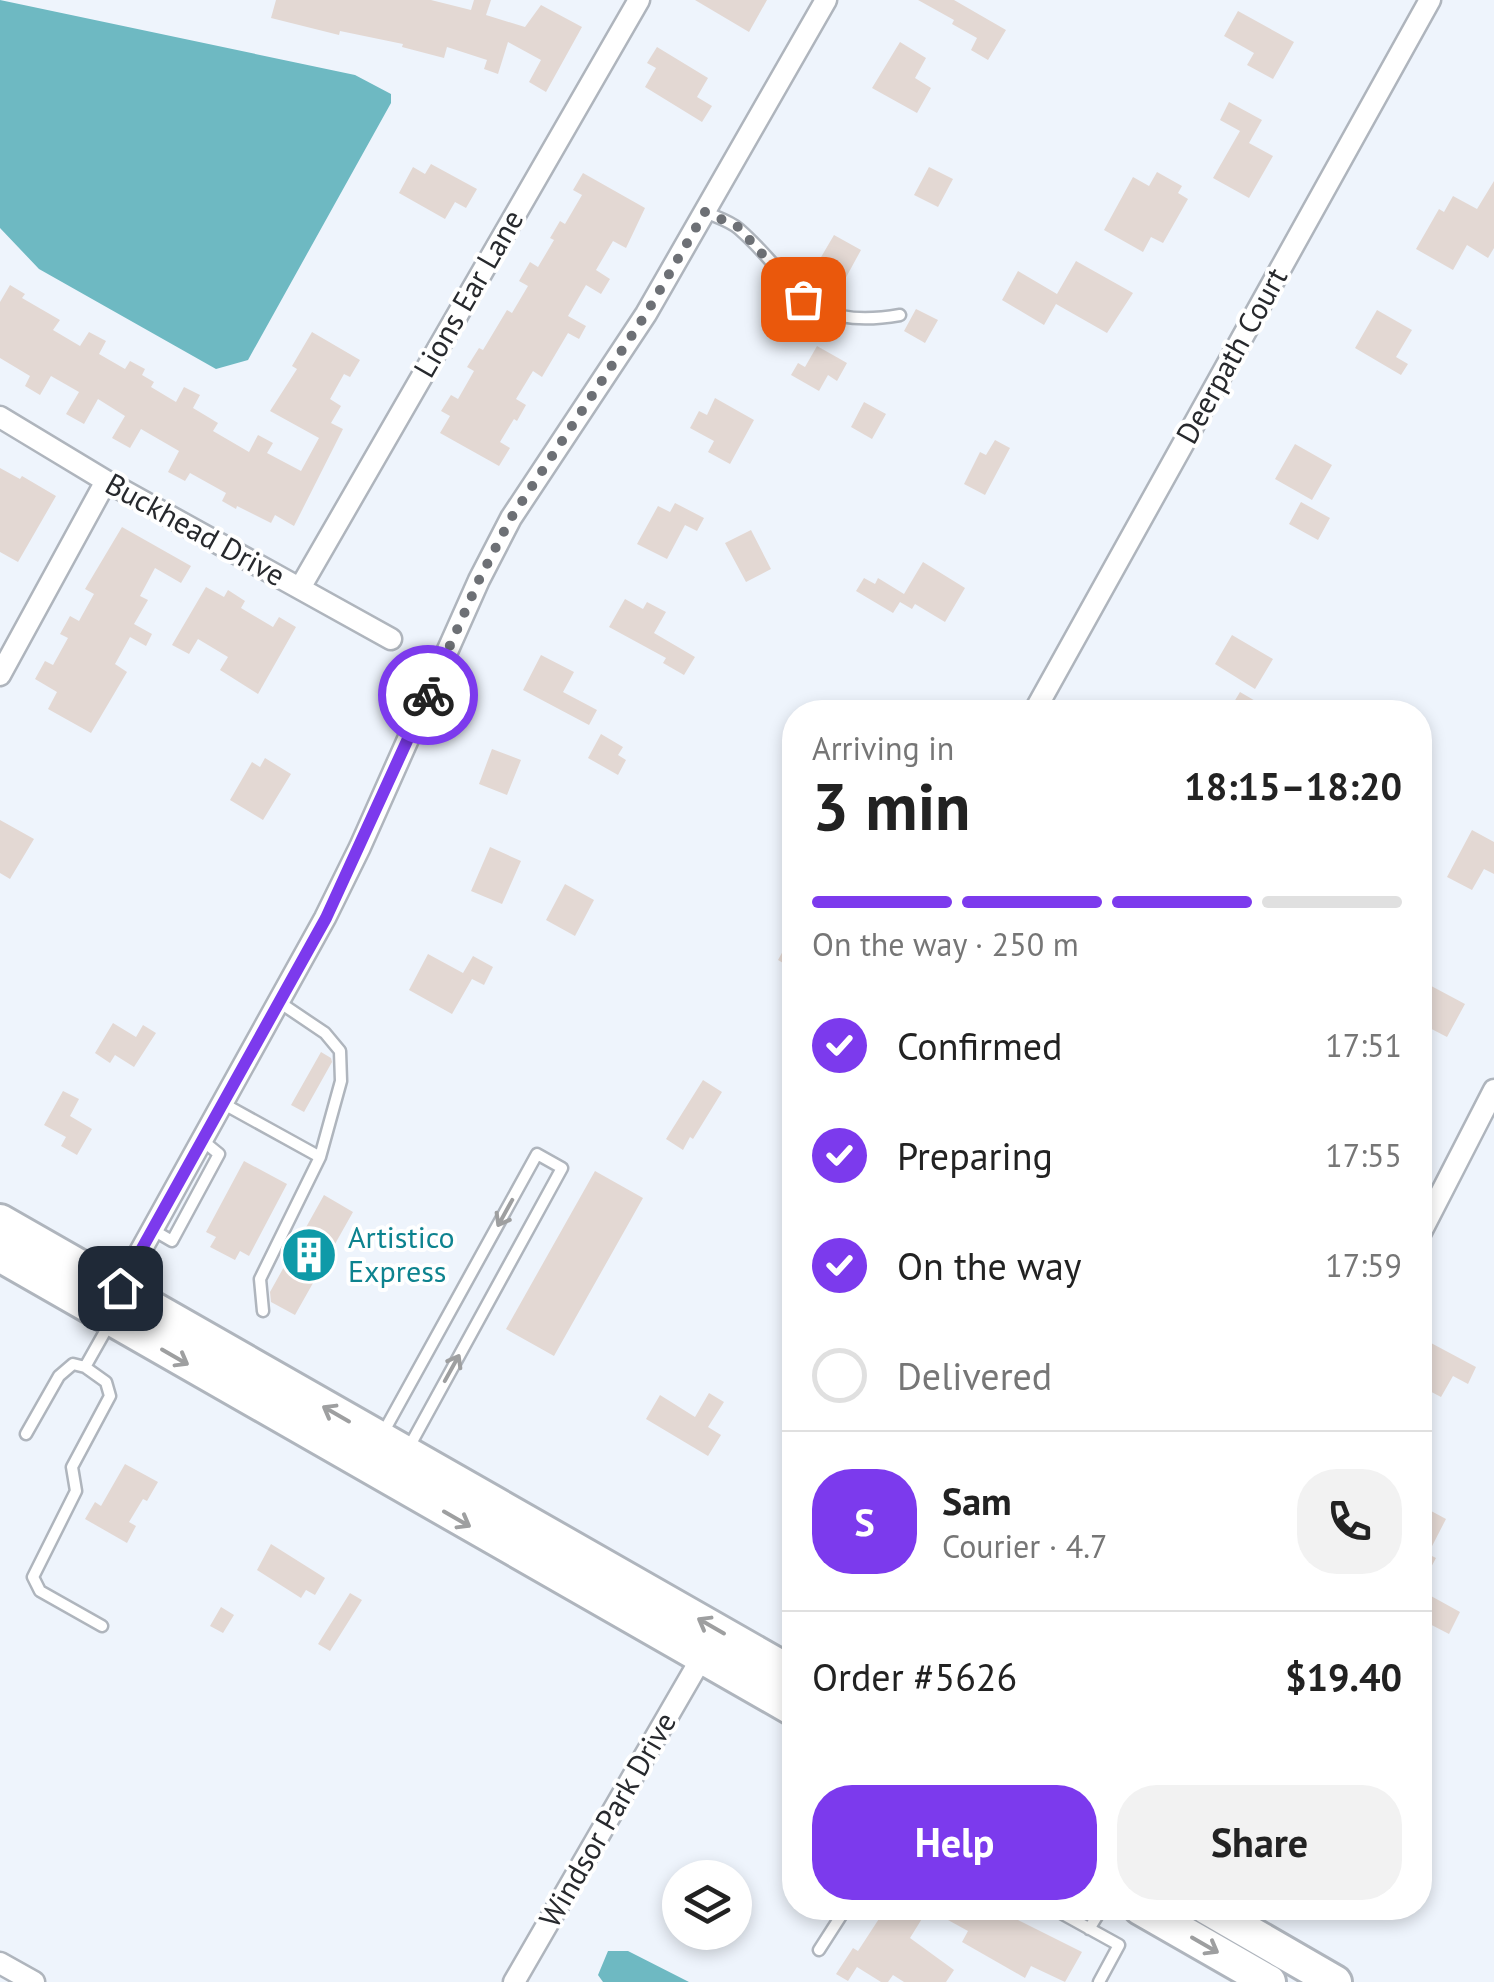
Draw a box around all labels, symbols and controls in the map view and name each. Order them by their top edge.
street label: Lions Ear Lane [404,202,531,384]
pin [761,257,846,342]
street label: Deerpath Court [1166,260,1295,450]
icon: bag [776,272,831,327]
street label: Buckhead Drive [99,463,292,594]
courier [378,645,478,745]
icon: bike [401,668,456,723]
text: Arriving in [812,727,954,769]
text: 18:15–18:20 [1184,761,1402,810]
text: 3 min [812,764,971,848]
text: On the way · 250 m [812,923,1079,965]
icon: check [812,1018,867,1073]
text: Confirmed [897,1021,1063,1070]
text: 17:51 [1325,1024,1402,1066]
icon: check [812,1128,867,1183]
text: Preparing [897,1131,1053,1180]
text: 17:55 [1325,1134,1402,1176]
one-way arrow [494,1198,514,1228]
place label: Artistico Express [348,1217,455,1290]
building icon: Artistico Express [279,1225,339,1285]
icon: check [812,1238,867,1293]
text: On the way [897,1241,1082,1290]
text: 17:59 [1325,1244,1402,1286]
pin [78,1246,163,1331]
icon: home [93,1261,148,1316]
one-way arrow [160,1347,189,1367]
text: Delivered [897,1351,1052,1400]
one-way arrow [443,1354,462,1384]
one-way arrow [322,1404,351,1424]
button: phone [1297,1469,1402,1574]
text: Sam [942,1476,1012,1525]
text: S [854,1497,875,1546]
one-way arrow [441,1509,471,1529]
text: Courier · 4.7 [942,1525,1108,1567]
one-way arrow [697,1616,725,1636]
text: Order #5626 [812,1652,1017,1701]
text: $19.40 [1285,1652,1402,1701]
street label: Windsor Park Drive [529,1705,684,1934]
button: Help [812,1785,1097,1900]
button: Share [1117,1785,1402,1900]
map controls [662,1860,752,1950]
button: layers [662,1860,752,1950]
one-way arrow [1190,1935,1219,1955]

